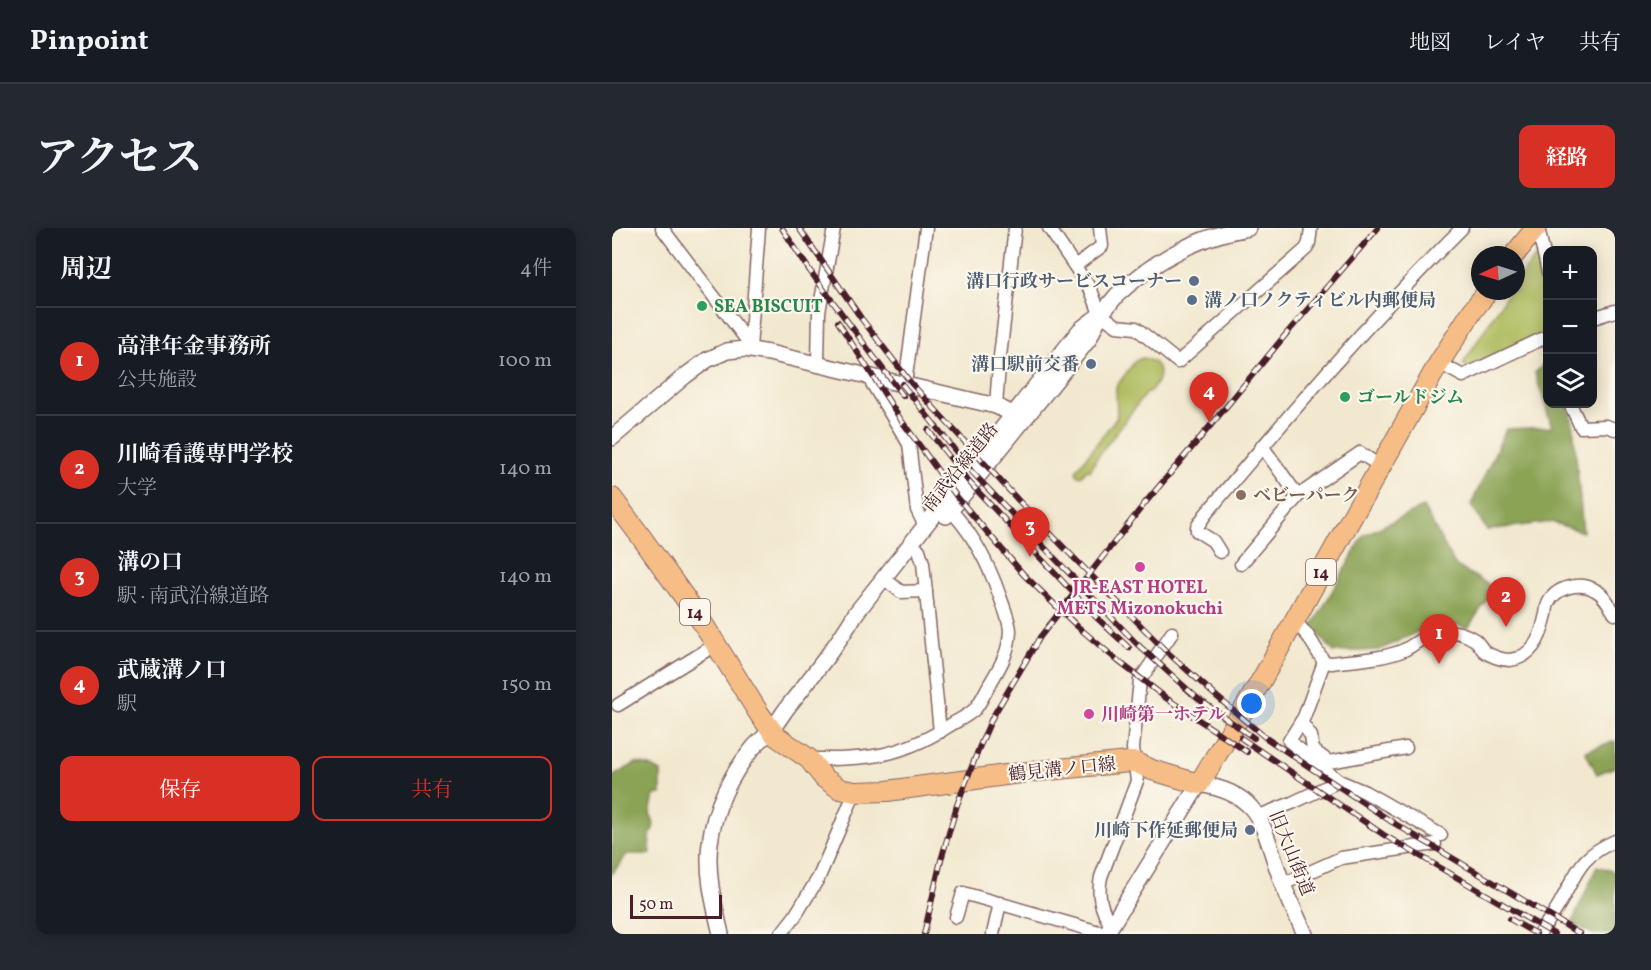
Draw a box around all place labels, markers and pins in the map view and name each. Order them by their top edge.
place label: 溝口行政サービスコーナー [966,270,1182,295]
marker: 溝口行政サービスコーナー [1187,274,1201,288]
place label: 溝ノ口ノクティビル内郵便局 [1204,289,1436,314]
marker: 溝ノ口ノクティビル内郵便局 [1185,293,1199,307]
place label: SEA BISCUIT [714,295,823,320]
marker: SEA BISCUIT [695,299,709,313]
place label: 溝口駅前交番 [971,353,1079,378]
marker: 溝口駅前交番 [1084,357,1098,371]
pin: 4 [1190,372,1228,422]
place label: ゴールドジム [1357,386,1464,411]
marker: ゴールドジム [1338,390,1352,404]
place label: ベビーパーク [1253,484,1359,509]
marker: ベビーパーク [1234,488,1248,502]
pin: 3 [1010,508,1050,557]
marker: JR-EAST HOTEL METS Mizonokuchi [1133,560,1147,574]
place label: JR-EAST HOTEL METS Mizonokuchi [1057,576,1223,622]
pin: 2 [1486,578,1526,627]
pin: 1 [1420,614,1458,664]
place label: 川崎第一ホテル [1101,703,1226,728]
marker: 川崎第一ホテル [1082,707,1096,721]
place label: 川崎下作延郵便局 [1094,819,1238,844]
marker: 川崎下作延郵便局 [1243,823,1257,837]

